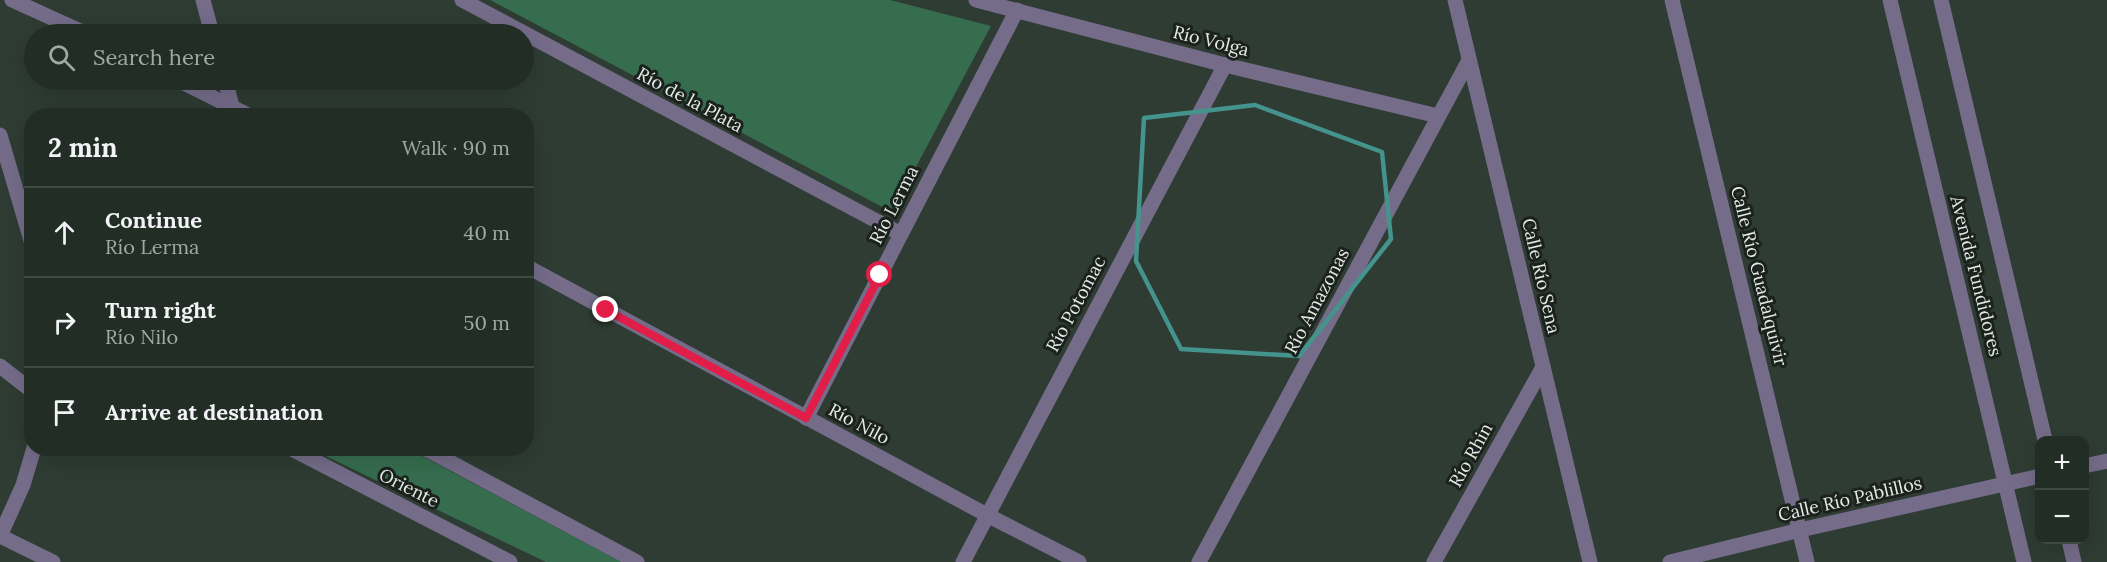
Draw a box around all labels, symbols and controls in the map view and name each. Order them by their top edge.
street label: Río Volga [1171,20,1251,61]
search box [24,24,534,90]
icon: search [45,41,78,74]
text: Search here [93,43,215,71]
street label: Río de la Plata [633,62,747,137]
text: 2 min [48,131,118,164]
text: Walk · 90 m [402,135,510,160]
street label: Río Lerma [864,162,923,248]
street label: Calle Río Guadalquivir [1726,184,1793,368]
street label: Avenida Fundidores [1945,192,2008,359]
text: Continue [105,206,202,234]
icon: ahead [48,216,81,249]
street label: Calle Río Sena [1517,216,1566,336]
text: 40 m [464,220,510,245]
text: Río Lerma [105,234,199,259]
street label: Río Amazonas [1279,244,1354,358]
street label: Río Potomac [1041,252,1110,356]
route start [866,261,892,287]
text: Turn right [105,296,216,324]
route end [592,296,618,322]
icon: right [48,306,81,339]
text: 50 m [464,310,510,335]
text: Río Nilo [105,324,178,349]
icon: arrive [48,396,81,429]
text: Arrive at destination [105,398,323,426]
street label: Río Nilo [825,398,894,449]
street label: Río Rhin [1444,419,1498,491]
map controls [2035,436,2089,544]
button: + [2035,436,2089,490]
street label: Oriente [375,463,443,513]
street label: Calle Río Pablillos [1776,471,1924,526]
button: − [2035,490,2089,544]

